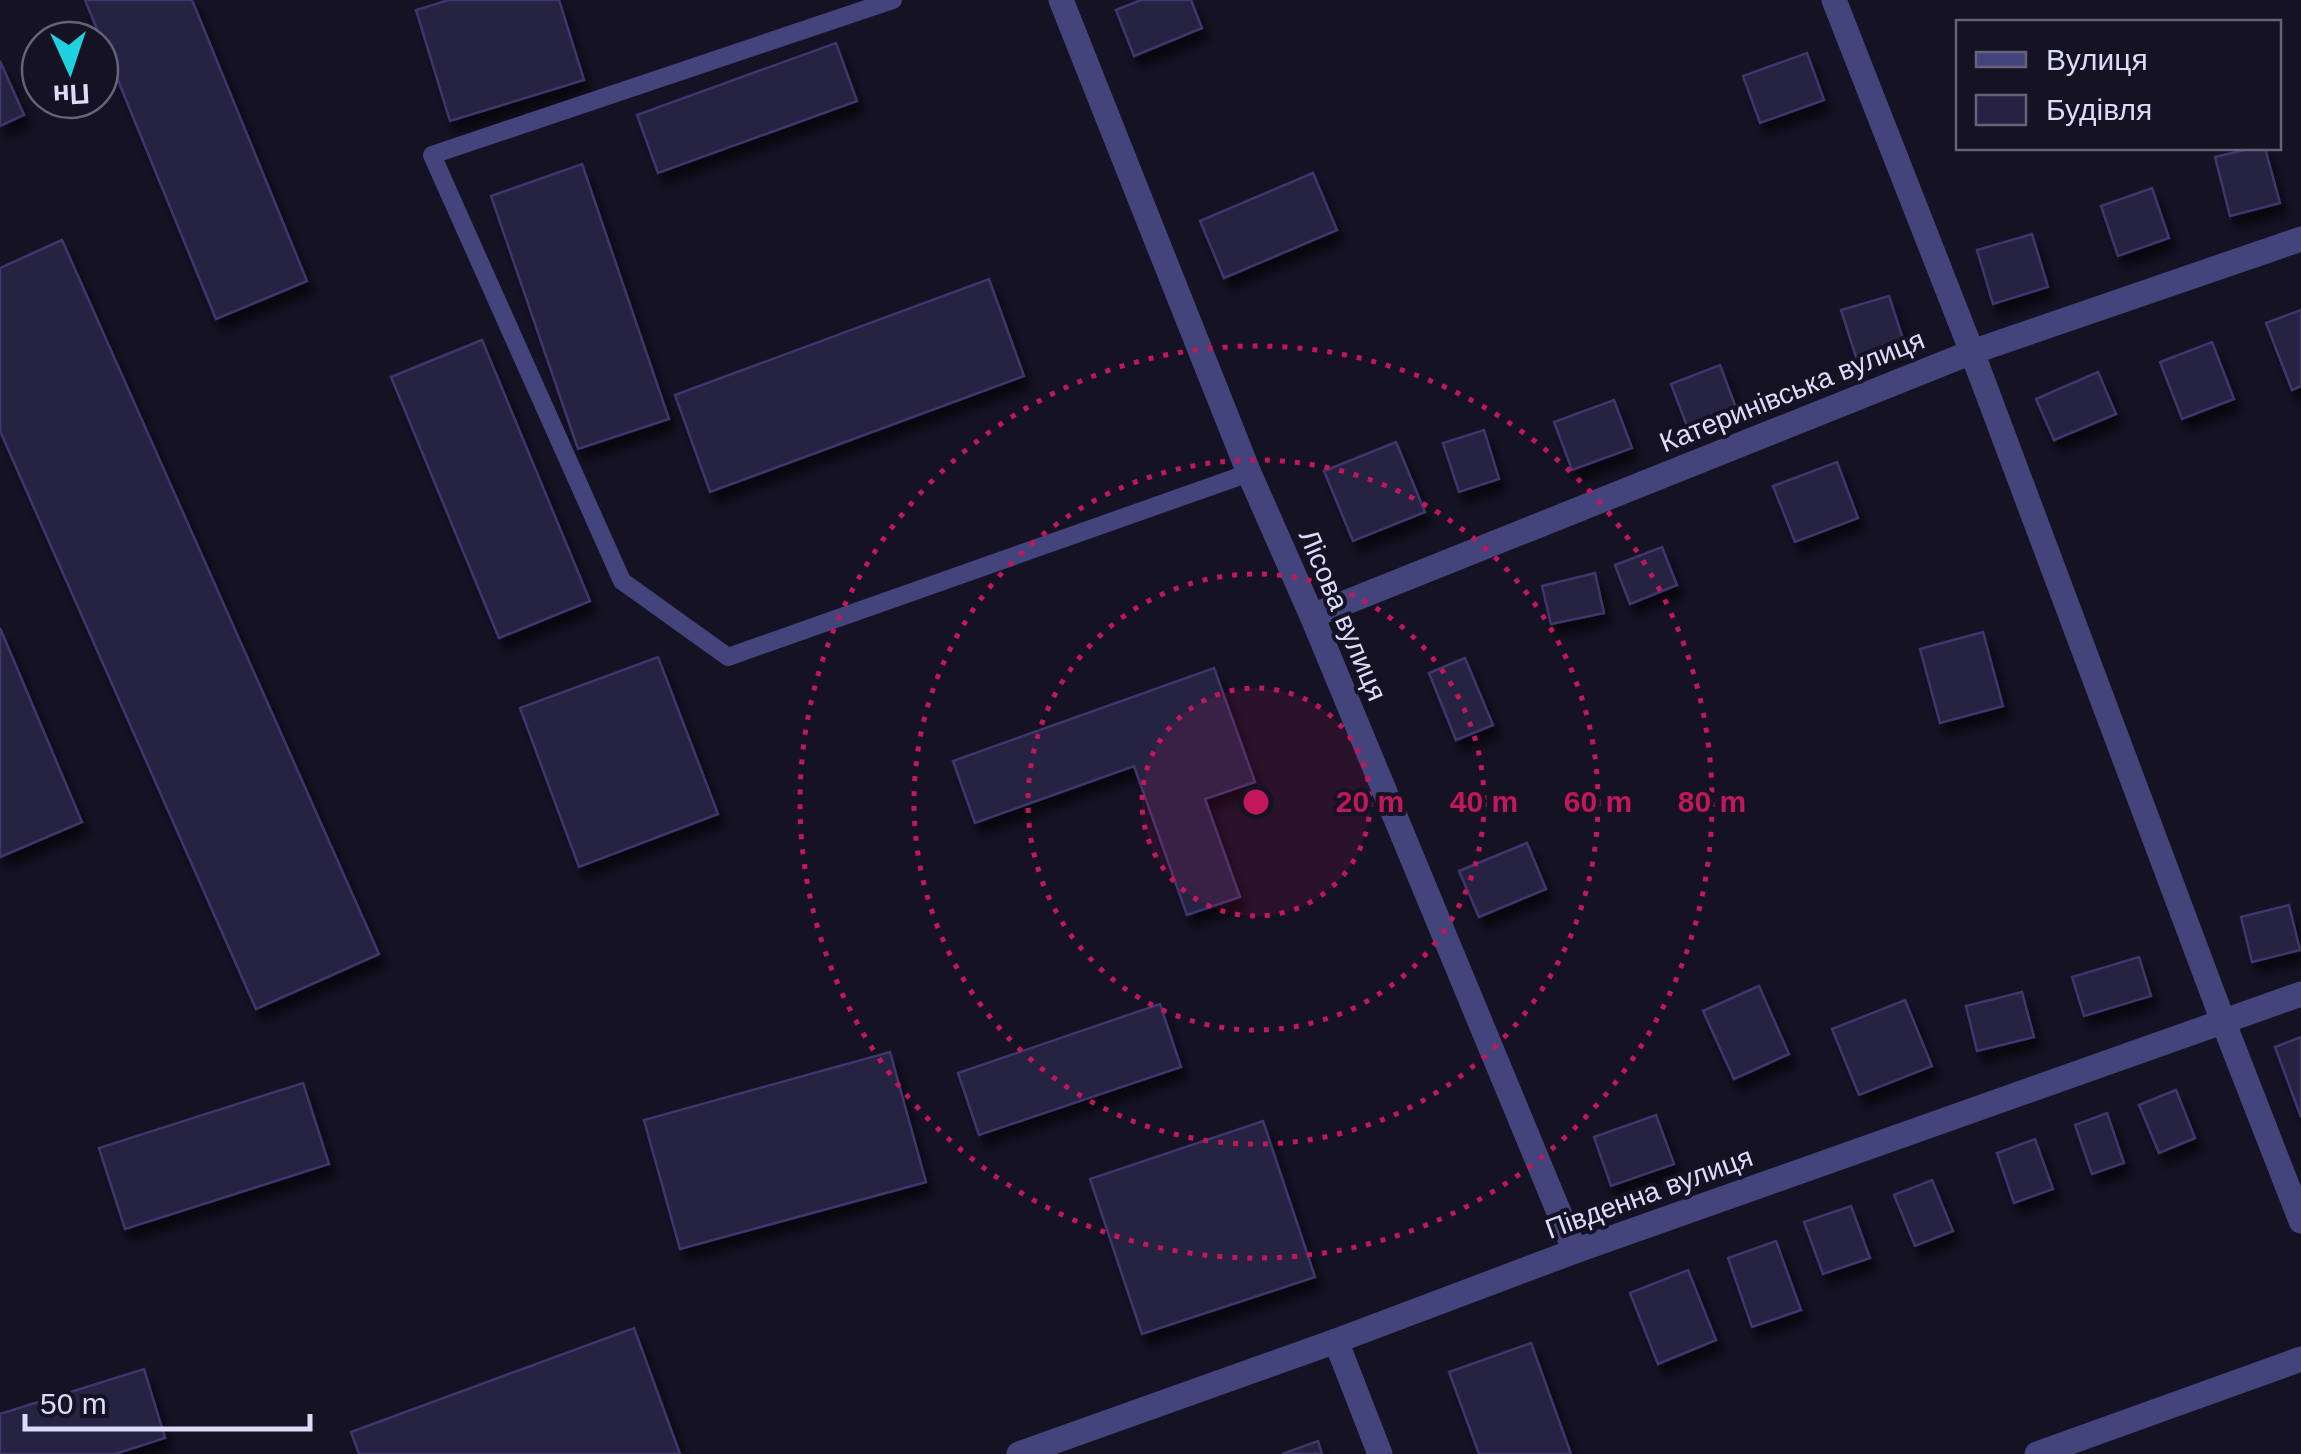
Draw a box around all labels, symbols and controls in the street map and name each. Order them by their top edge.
north arrow [20,20,120,120]
legend [1956,20,2281,150]
text: Вулиця [2046,43,2148,76]
text: Пн [52,78,91,111]
text: Будівля [2046,93,2152,126]
street label: Катеринівська вулиця [1655,324,1929,458]
street label: Лісова вулиця [1293,525,1393,705]
centre of rings [1238,784,1274,820]
text: 20 m [1336,785,1404,818]
text: 40 m [1450,785,1518,818]
text: 60 m [1564,785,1632,818]
text: 80 m [1678,785,1746,818]
street label: Південна вулиця [1541,1141,1757,1245]
scale bar [25,1369,310,1431]
text: 50 m [40,1387,107,1420]

